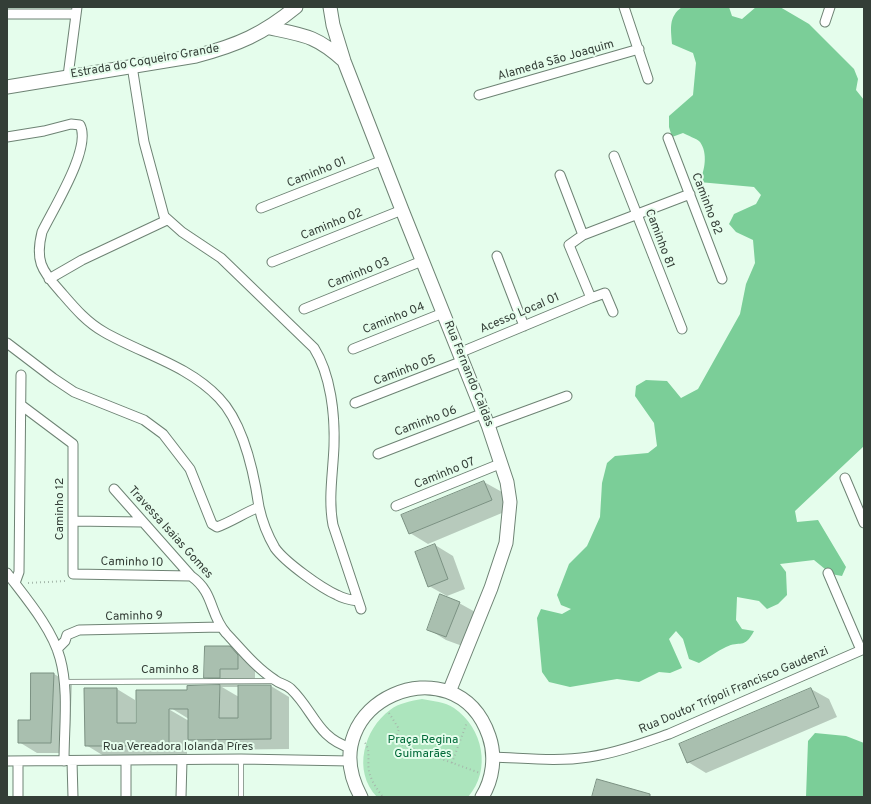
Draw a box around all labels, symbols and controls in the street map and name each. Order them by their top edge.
street label: Alameda São Joaquim [496,37,616,85]
street label: Estrada do Coqueiro Grande [70,42,220,82]
street label: Caminho 01 [285,155,349,191]
street label: Caminho 82 [688,171,724,237]
street label: Caminho 02 [299,206,365,244]
street label: Caminho 81 [641,207,677,271]
street label: Caminho 03 [326,255,392,293]
street label: Acesso Local 01 [478,291,562,337]
street label: Caminho 04 [361,300,427,338]
street label: Rua Fernando Caldas [440,319,496,429]
street label: Caminho 05 [372,352,438,390]
street label: Caminho 06 [393,404,459,440]
street label: Caminho 07 [413,455,477,493]
street label: Caminho 12 [54,478,68,540]
street label: Travessa Isaias Gomes [125,484,215,582]
street label: Caminho 10 [100,555,164,571]
street label: Caminho 9 [105,609,163,625]
street label: Rua Doutor Trípoli Francisco Gaudenzi [637,644,831,738]
street label: Caminho 8 [141,664,199,678]
park label: Praça Regina Guimarães [388,734,458,762]
street label: Rua Vereadora Iolanda Píres [103,741,253,755]

